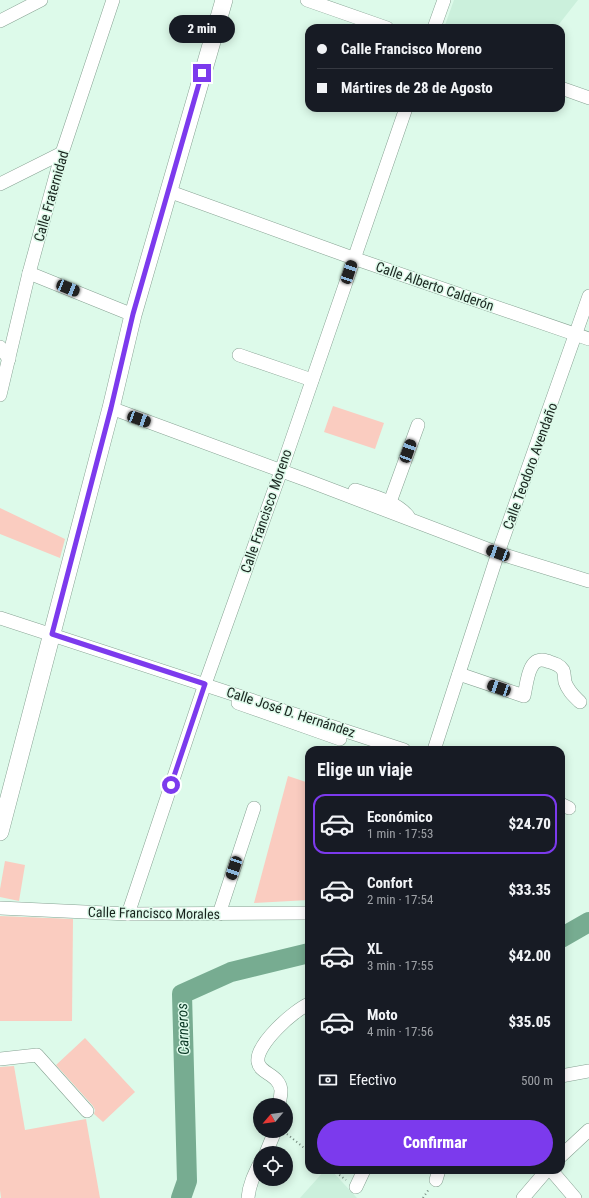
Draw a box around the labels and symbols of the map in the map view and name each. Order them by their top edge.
callout: 2 min [169,15,235,43]
route end [193,64,211,82]
street label: Calle Fraternidad [30,149,72,243]
street label: Calle Alberto Calderón [374,258,496,314]
car [339,259,359,285]
car [55,278,81,298]
street label: Calle Teodoro Avendaño [500,401,560,531]
car [126,409,152,429]
car [398,438,418,464]
street label: Calle Francisco Moreno [237,447,295,575]
car [485,543,511,563]
car [486,678,512,698]
street label: Calle José D. Hernández [225,684,357,740]
route start [162,776,180,794]
car [225,855,243,881]
street label: Calle Francisco Morales [88,904,220,922]
water label: Carneros [173,1002,193,1055]
north arrow [253,1098,293,1138]

